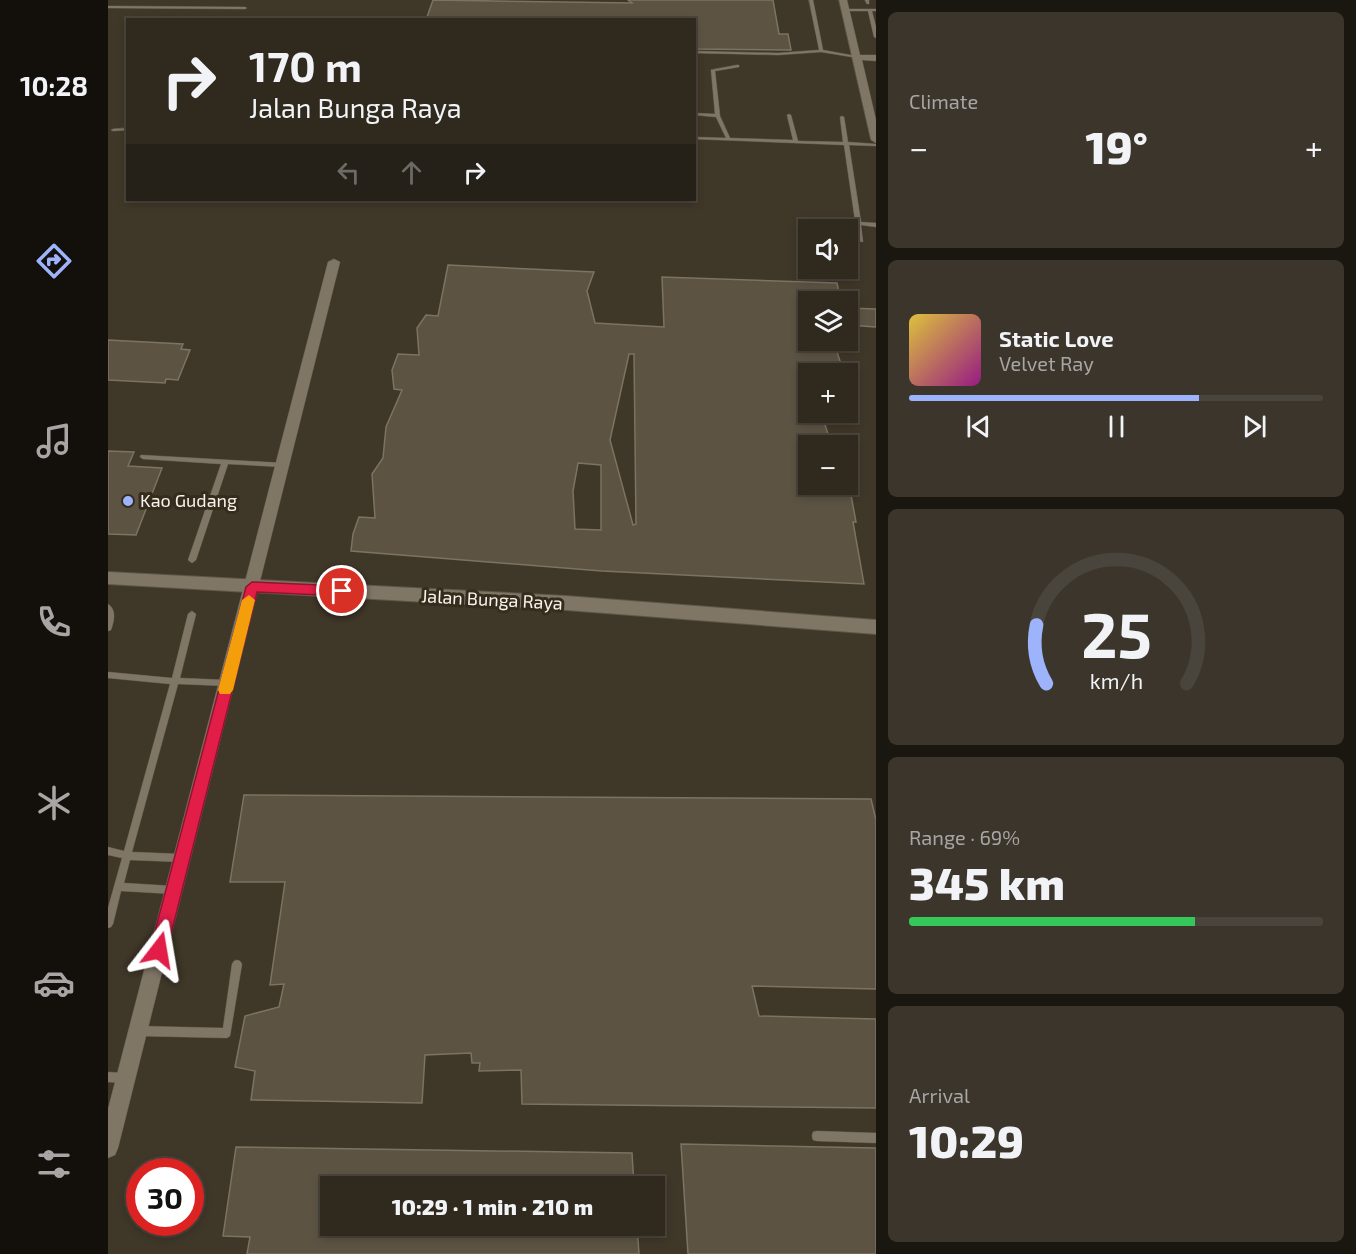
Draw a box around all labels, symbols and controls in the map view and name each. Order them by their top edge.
text: 170 m [249,40,362,90]
icon: right [150,42,228,120]
text: 10:28 [20,69,88,101]
text: Climate [909,89,978,113]
text: Jalan Bunga Raya [249,91,462,123]
text: 19° [1085,119,1148,173]
text: − [909,127,928,167]
text: + [1305,127,1323,167]
icon: left [332,156,365,189]
icon: ahead [395,156,428,189]
icon: right [458,156,491,189]
map controls [798,219,858,495]
button: sound [798,219,858,279]
icon: directions [33,240,75,282]
button: layers [798,291,858,351]
text: Static Love [999,325,1114,351]
text: Velvet Ray [999,351,1094,375]
button: + [798,363,858,423]
icon: previous [962,410,995,443]
icon: pause [1100,410,1133,443]
icon: next [1238,410,1271,443]
icon: music [33,420,75,462]
button: − [798,435,858,495]
place label: Kao Gudang [140,489,237,511]
marker: Kao Gudang [121,494,135,508]
pin [316,565,367,616]
icon: arrive [325,574,358,607]
street label: Jalan Bunga Raya [421,584,563,614]
text: 25 [1081,596,1151,671]
icon: phone [33,601,75,643]
text: km/h [1089,668,1143,693]
icon: climate [33,782,75,824]
text: Range · 69% [909,825,1020,849]
text: 345 km [909,855,1065,909]
position arrow [127,918,191,982]
icon: car [33,962,75,1004]
text: Arrival [909,1083,970,1107]
text: 10:29 [909,1113,1024,1167]
icon: filters [33,1143,75,1185]
speed limit sign: 30 [126,1158,204,1236]
text: 10:29 · 1 min · 210 m [392,1193,593,1219]

